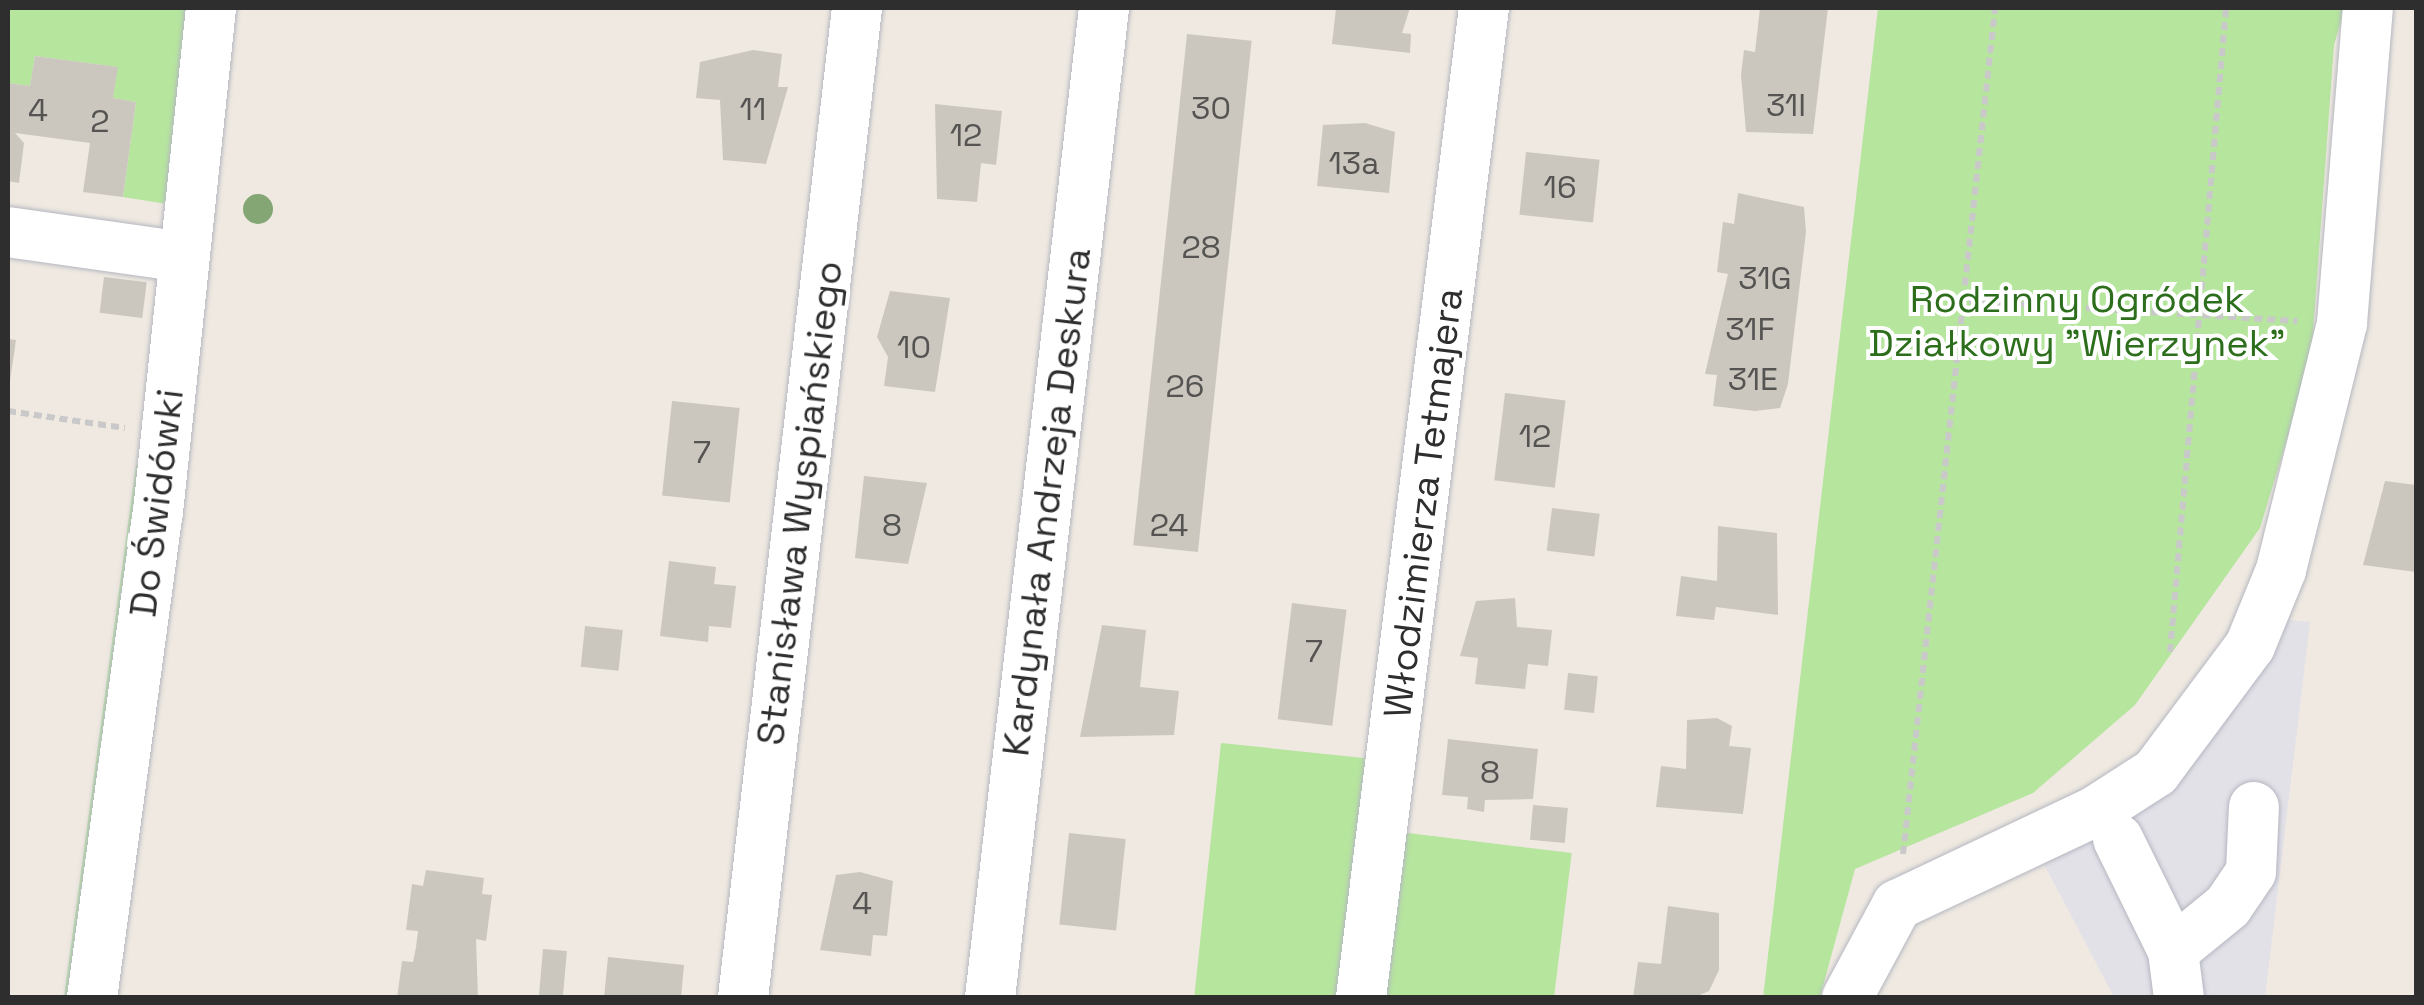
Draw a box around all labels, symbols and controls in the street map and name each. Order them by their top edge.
house number: 31I [1766,86,1806,124]
house number: 30 [1191,89,1231,127]
house number: 11 [740,90,766,128]
house number: 4 [28,91,48,129]
house number: 2 [90,102,110,140]
house number: 12 [950,116,982,154]
house number: 13a [1328,144,1380,182]
house number: 16 [1544,168,1576,206]
house number: 28 [1181,228,1221,266]
street label: Kardynała Andrzeja Deskura [993,245,1101,759]
street label: Stanisława Wyspiańskiego [748,258,852,748]
house number: 31G [1738,259,1792,297]
park label: Rodzinny Ogródek Działkowy "Wierzynek" [1869,277,2285,366]
street label: Włodzimierza Tetmajera [1375,285,1473,721]
house number: 31F [1725,310,1775,348]
house number: 10 [897,328,931,366]
house number: 31E [1728,360,1778,398]
house number: 26 [1166,367,1204,405]
street label: Do Świdówki [120,386,194,620]
house number: 12 [1519,417,1551,455]
house number: 7 [693,433,711,471]
house number: 8 [882,506,902,544]
house number: 24 [1150,506,1188,544]
house number: 7 [1305,632,1323,670]
house number: 8 [1480,753,1500,791]
house number: 4 [852,884,872,922]

